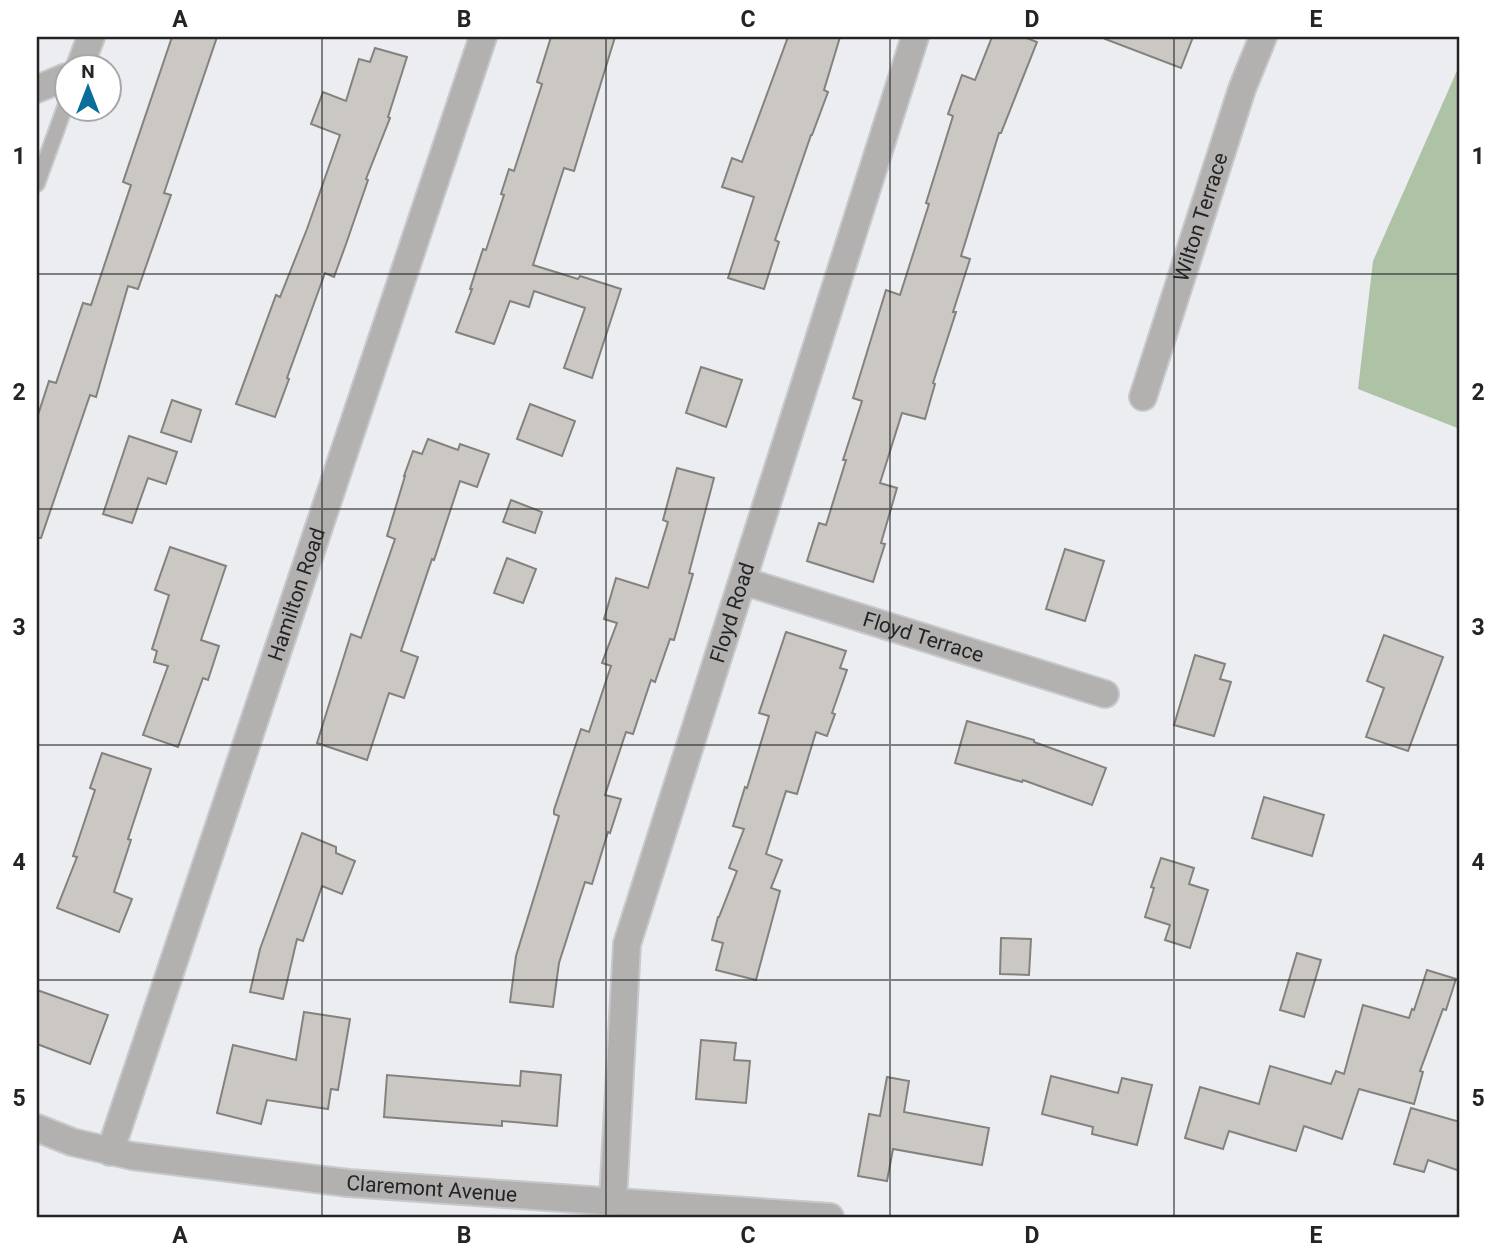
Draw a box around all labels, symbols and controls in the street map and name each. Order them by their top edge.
text: A [172,6,188,33]
text: B [457,6,471,33]
text: C [740,6,756,33]
text: D [1025,6,1039,33]
text: E [1310,6,1323,33]
north arrow [52,52,122,122]
text: N [81,60,95,83]
text: 1 [12,143,26,170]
text: 1 [1471,143,1485,170]
street label: Wilton Terrace [1169,150,1233,285]
text: 2 [12,379,26,406]
text: 2 [1471,379,1485,406]
street label: Hamilton Road [263,525,330,664]
street label: Floyd Road [705,560,759,666]
street label: Floyd Terrace [860,607,987,667]
text: 3 [12,614,26,641]
text: 3 [1471,614,1485,641]
text: 4 [12,849,26,876]
text: 4 [1471,849,1485,876]
text: 5 [12,1085,26,1112]
text: 5 [1471,1085,1485,1112]
street label: Claremont Avenue [346,1171,518,1207]
text: A [172,1222,188,1249]
text: B [457,1222,471,1249]
text: C [740,1222,756,1249]
text: D [1025,1222,1039,1249]
text: E [1310,1222,1323,1249]

